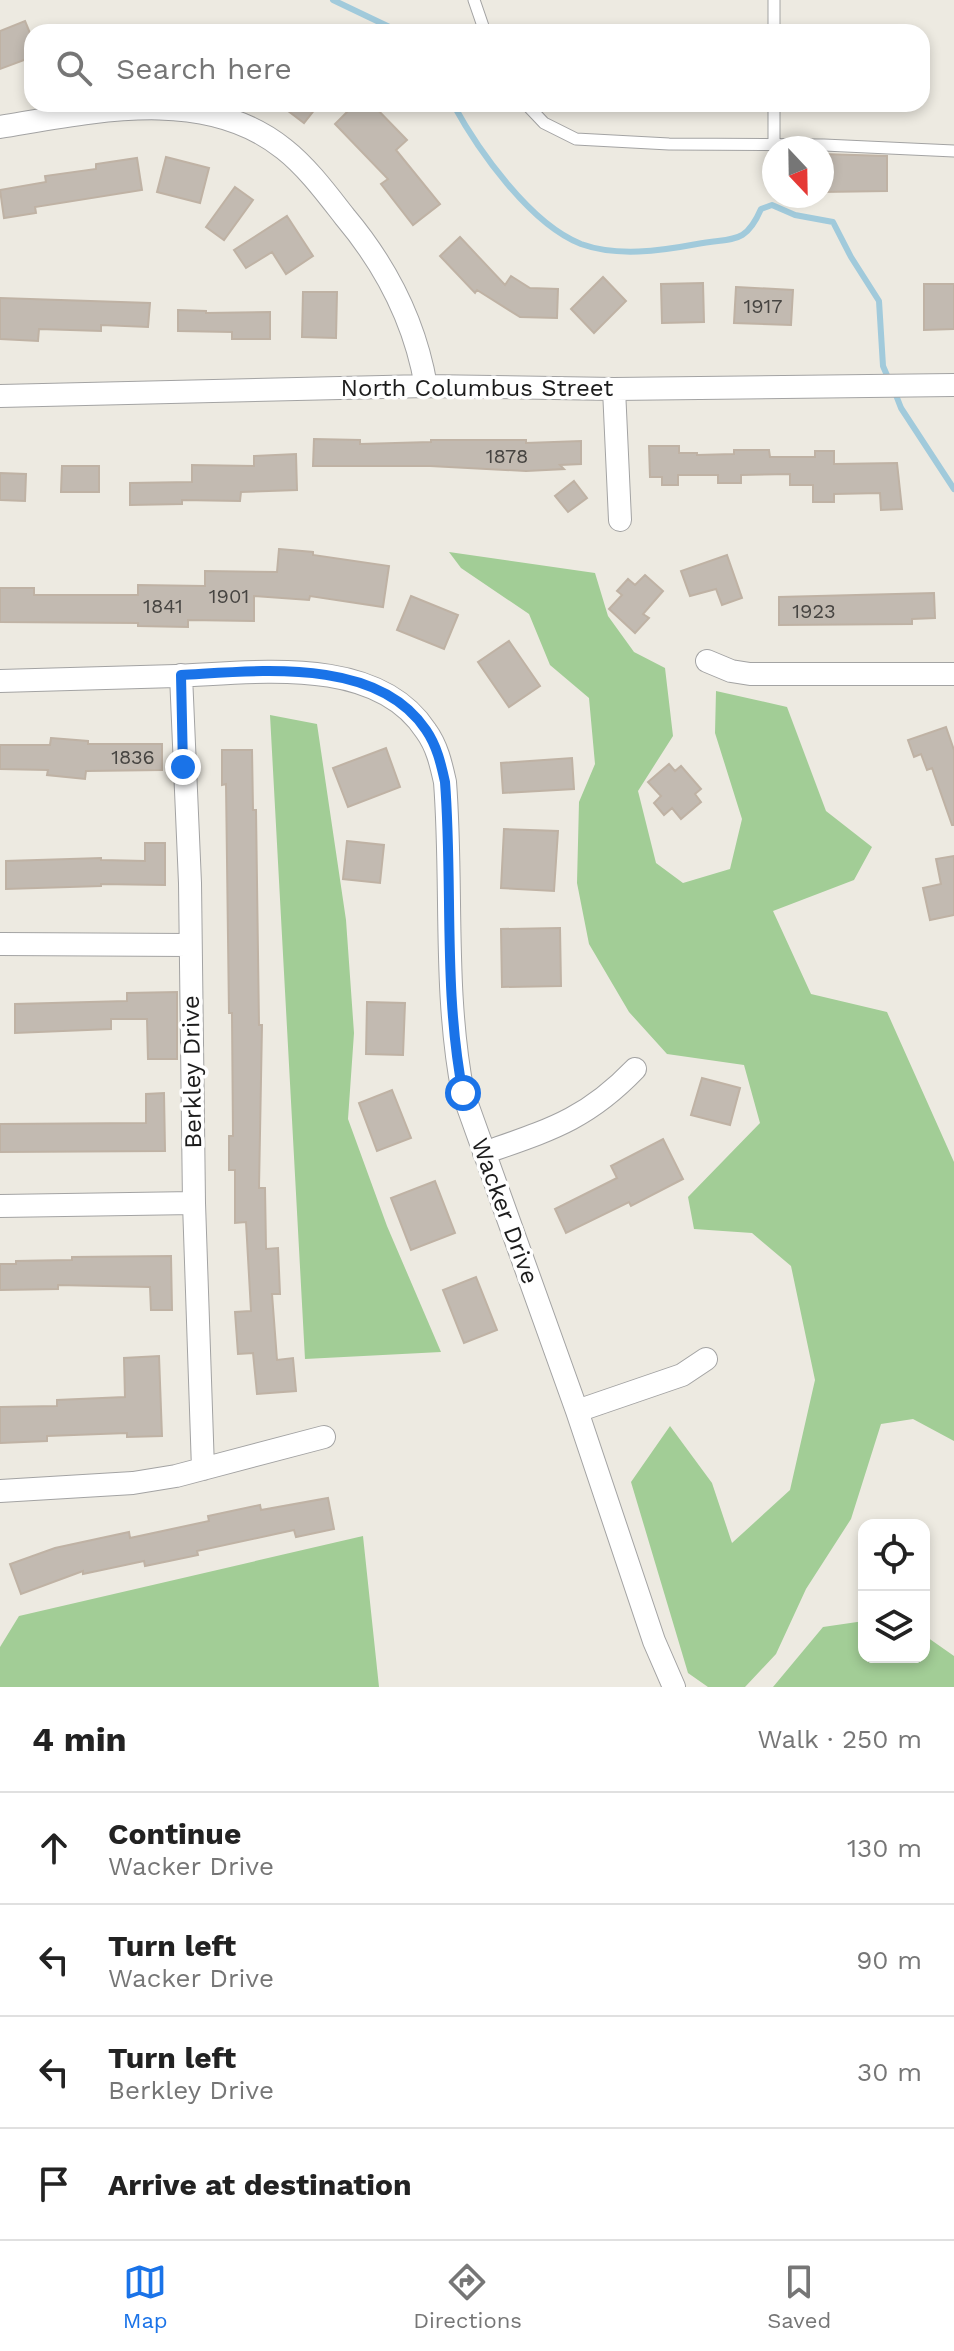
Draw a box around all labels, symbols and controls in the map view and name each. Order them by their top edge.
search box [24,24,930,112]
icon: search [52,46,96,90]
text: Search here [116,51,292,86]
north arrow [762,136,834,208]
house number: 1917 [743,294,783,318]
street label: North Columbus Street [341,374,613,402]
house number: 1878 [486,444,528,468]
house number: 1901 [209,584,249,608]
house number: 1841 [143,594,183,618]
house number: 1923 [792,599,836,623]
house number: 1836 [111,745,155,769]
route end [165,749,201,785]
street label: Berkley Drive [177,995,207,1149]
route start [445,1075,481,1111]
street label: Wacker Drive [466,1134,544,1288]
map controls [858,1519,930,1663]
button: locate [858,1519,930,1591]
button: layers [858,1591,930,1663]
text: 4 min [32,1719,127,1759]
text: Walk · 250 m [757,1724,922,1754]
text: Continue [108,1816,241,1851]
icon: ahead [32,1826,76,1870]
text: 130 m [847,1833,922,1863]
text: Wacker Drive [108,1851,274,1881]
text: Turn left [108,1928,236,1963]
icon: left [32,1938,76,1982]
text: 90 m [856,1945,922,1975]
text: Wacker Drive [108,1963,274,1993]
text: Turn left [108,2040,236,2075]
icon: left [32,2050,76,2094]
text: 30 m [857,2057,922,2087]
text: Berkley Drive [108,2075,274,2105]
icon: arrive [32,2162,76,2206]
text: Arrive at destination [108,2167,412,2202]
tab: Map [123,2260,168,2333]
tab: Directions [413,2260,522,2333]
tab: Saved [767,2260,831,2333]

